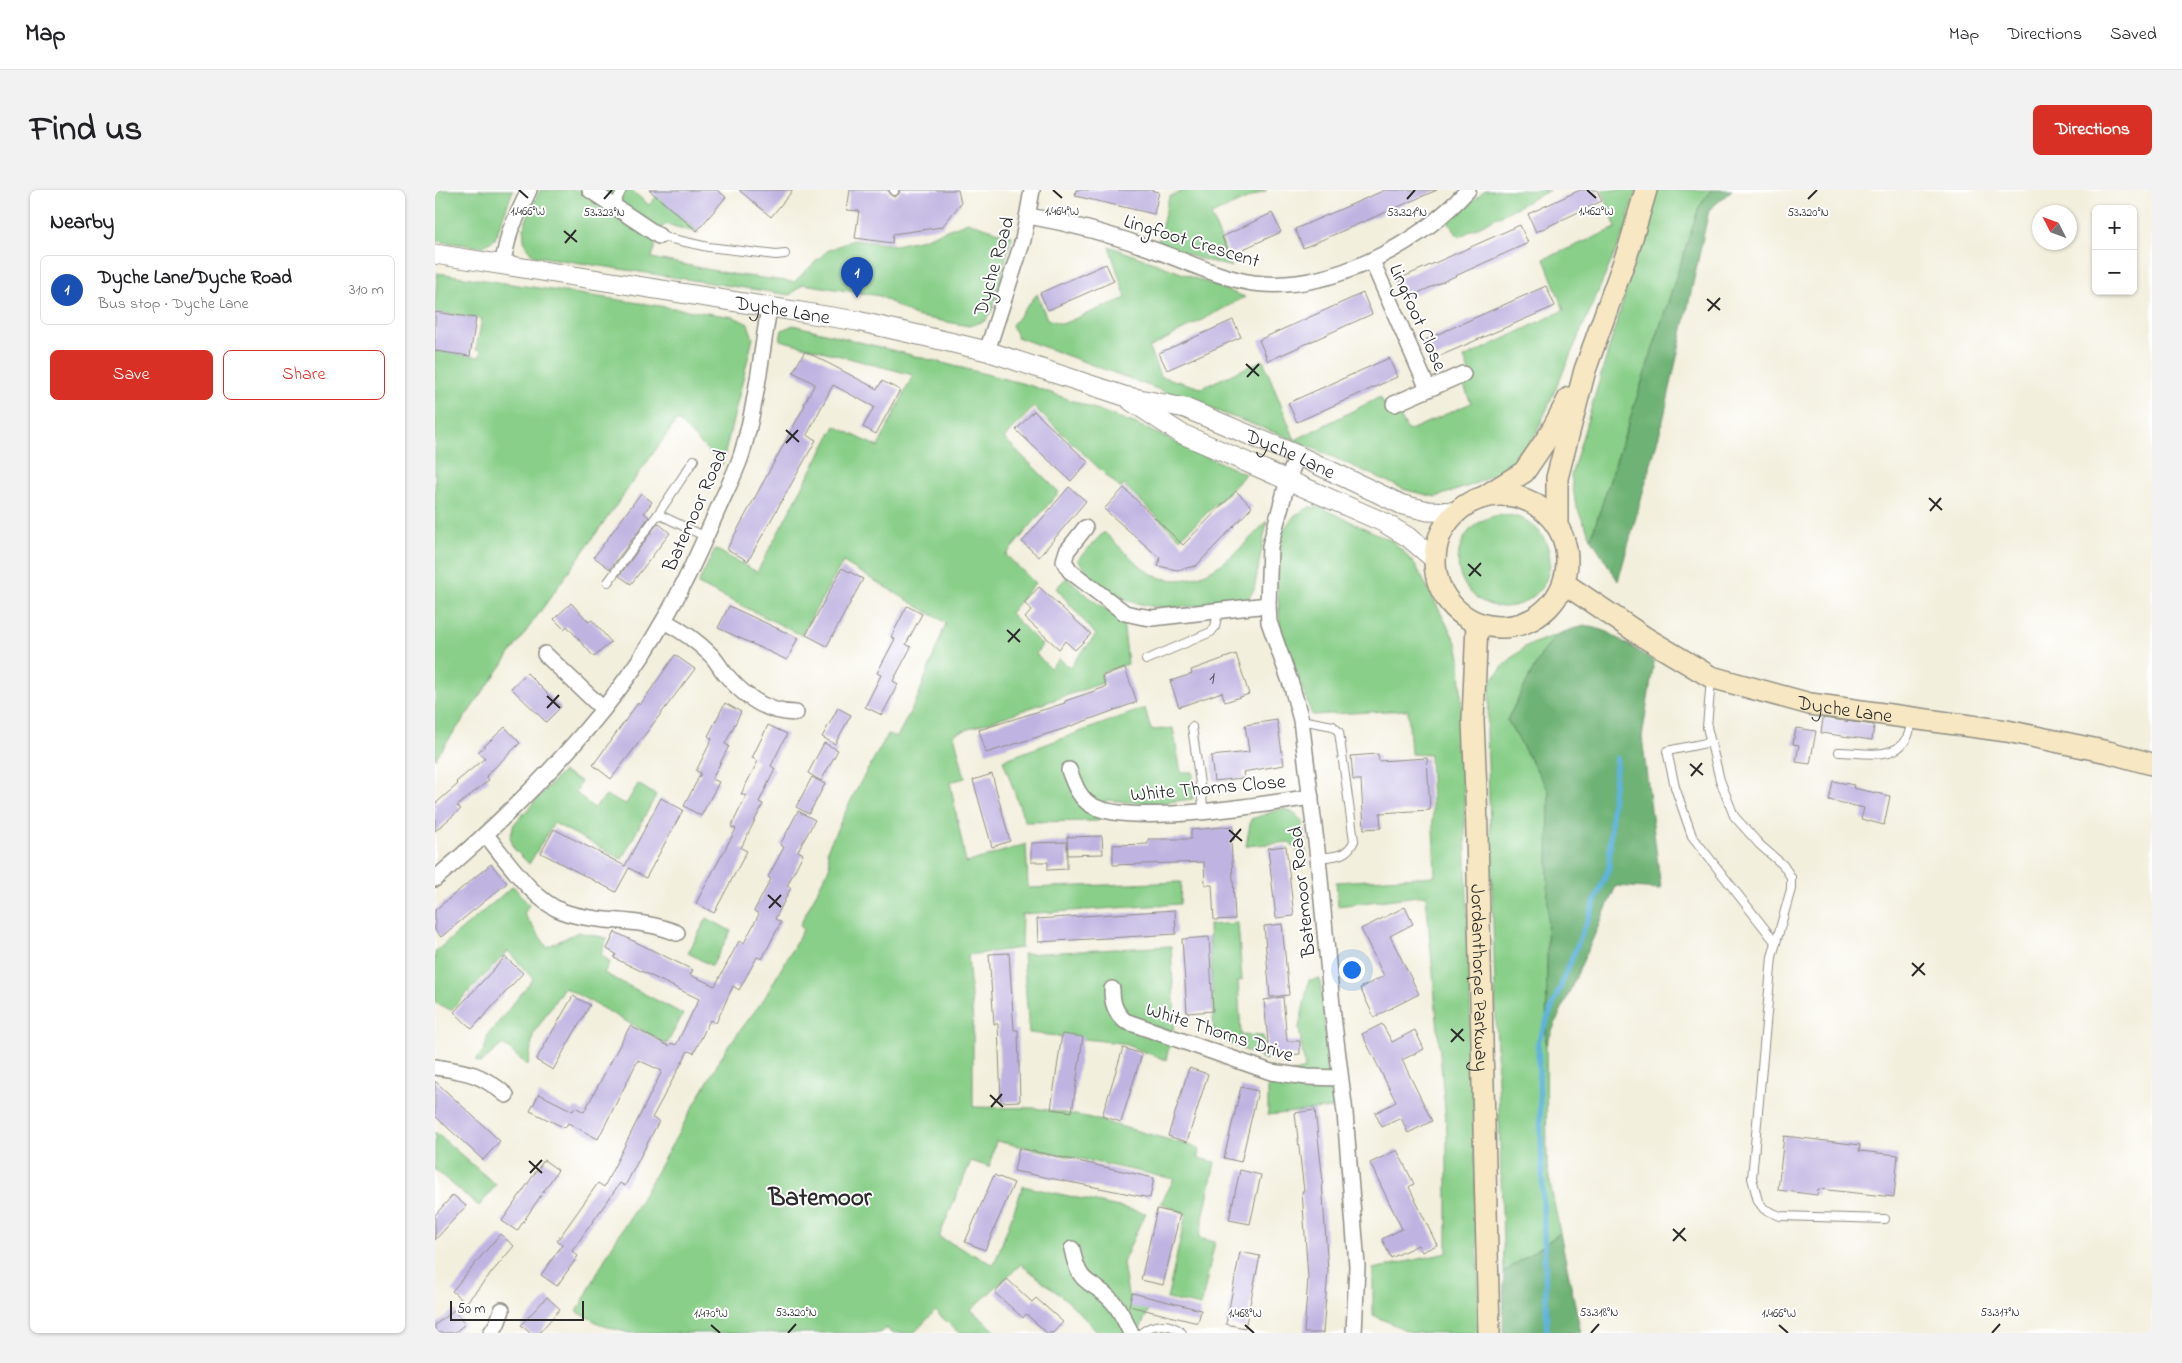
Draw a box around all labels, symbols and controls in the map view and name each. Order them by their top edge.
text: Map [25,17,66,52]
text: Map [1949,22,1979,48]
text: Directions [2007,22,2082,48]
text: Saved [2110,22,2157,48]
text: Find us [30,105,142,156]
button: Directions [2033,105,2152,155]
text: 1.466°W [511,203,545,221]
text: 1.464°W [1045,203,1079,221]
text: 1.462°W [1579,203,1613,221]
text: 53.323°N [583,204,625,222]
text: 53.321°N [1387,204,1427,222]
text: 53.320°N [1787,204,1829,222]
north arrow [2032,205,2077,250]
map controls [2092,205,2137,295]
button: + [2092,205,2137,250]
text: Nearby [50,208,114,238]
street label: Lingfoot Crescent [1119,208,1263,278]
street label: Dyche Road [967,214,1023,321]
button: − [2092,250,2137,295]
pin: 1 [841,257,873,298]
street label: Lingfoot Close [1379,260,1453,377]
text: Dyche Lane/Dyche Road [98,265,292,292]
text: 1 [64,278,70,302]
text: 310 m [349,278,384,302]
street label: Dyche Lane [732,290,832,334]
text: Bus stop · Dyche Lane [98,292,249,316]
button: Save [50,350,213,400]
button: Share [223,350,385,400]
street label: Dyche Lane [1239,422,1340,488]
street label: Batemoor Road [656,445,736,578]
house number: 1 [1209,666,1215,692]
street label: Dyche Lane [1792,689,1894,732]
street label: White Thorns Close [1129,768,1287,811]
street label: Batemoor Road [1282,825,1325,959]
street label: Jordanthorpe Parkway [1461,884,1495,1072]
your location [1339,957,1365,983]
street label: White Thorns Drive [1142,996,1297,1071]
district label: Batemoor [767,1181,873,1217]
scale bar [450,1298,584,1321]
text: 50 m [457,1299,485,1320]
text: 53.320°N [775,1304,817,1322]
text: 53.318°N [1580,1304,1618,1322]
text: 53.317°N [1980,1304,2020,1322]
text: 1.470°W [694,1305,728,1323]
text: 1.468°W [1228,1305,1262,1323]
text: 1.466°W [1762,1305,1796,1323]

